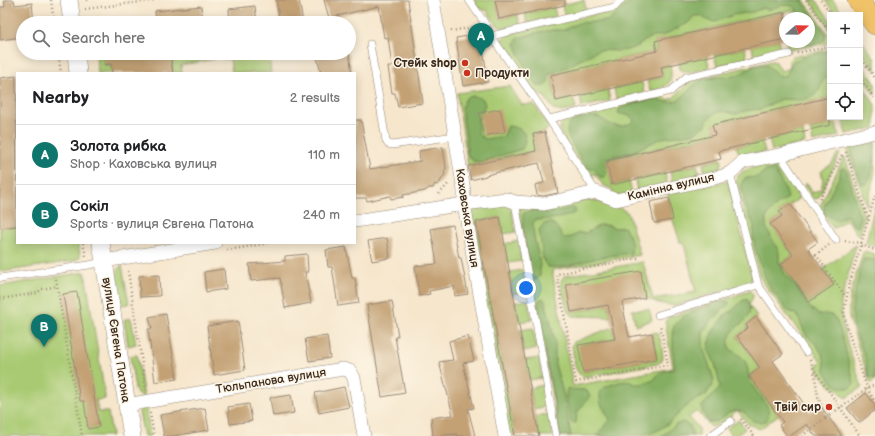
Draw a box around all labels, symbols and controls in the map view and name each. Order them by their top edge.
north arrow [779,12,815,48]
map controls [827,12,863,120]
button: + [827,12,863,48]
search box [16,16,356,60]
pin: A [468,23,494,56]
icon: search [30,27,52,49]
text: Search here [62,29,145,48]
button: − [827,48,863,84]
place label: Стейк shop [393,56,457,71]
marker: Стейк shop [460,58,470,68]
place label: Продукти [475,66,530,81]
marker: Продукти [462,68,472,78]
button: locate [827,84,863,120]
text: Nearby [32,88,89,108]
text: 2 results [290,90,340,106]
text: Золота рибка [70,137,166,156]
text: A [41,147,49,163]
text: 110 m [308,147,340,163]
text: Shop · Каховська вулиця [70,156,217,172]
street label: Каховська вулиця [452,167,482,269]
street label: Камінна вулиця [626,170,716,204]
text: Сокіл [70,197,109,216]
text: B [40,207,50,223]
text: 240 m [303,207,340,223]
text: Sports · вулиця Євгена Патона [70,216,254,232]
street label: вулиця Євгена Патона [99,276,133,404]
your location [516,278,536,298]
pin: B [31,314,57,347]
street label: Тюльпанова вулиця [215,365,327,397]
place label: Твій сир [774,400,821,415]
marker: Твій сир [824,402,834,412]

